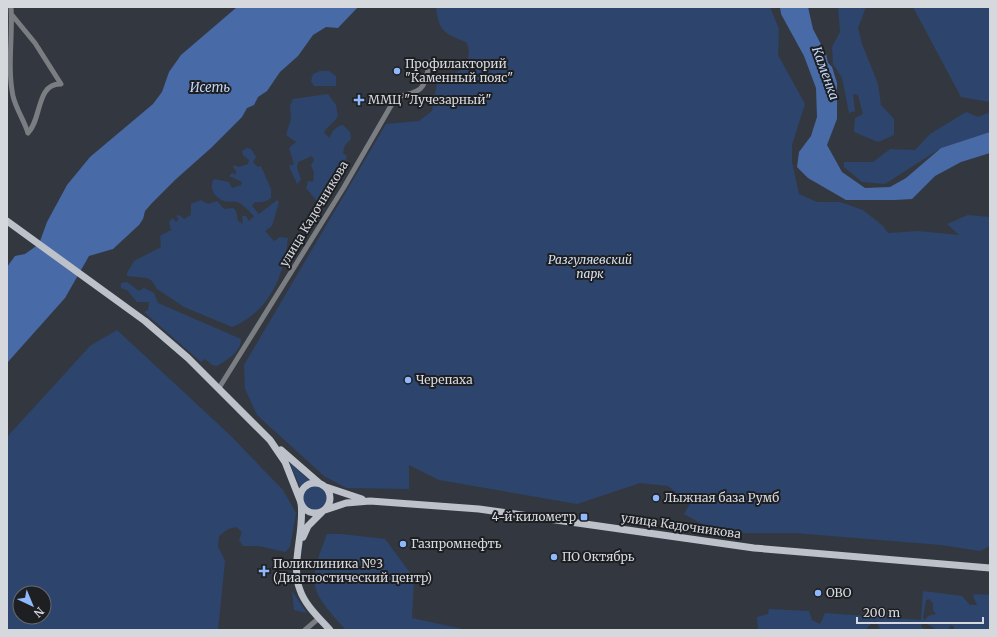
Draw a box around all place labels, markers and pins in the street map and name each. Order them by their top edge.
place label: Профилакторий "Каменный пояс" [405,56,513,85]
marker: Профилакторий "Каменный пояс" [392,66,402,76]
place label: ММЦ "Лучезарный" [368,92,491,107]
marker: ММЦ "Лучезарный" [353,94,365,106]
place label: Черепаха [416,372,473,387]
marker: Черепаха [403,375,413,385]
place label: Лыжная база Румб [664,490,779,505]
marker: Лыжная база Румб [651,493,661,503]
place label: 4-й километр [491,509,576,524]
marker: 4-й километр [579,512,589,522]
place label: Газпромнефть [411,536,502,551]
marker: Газпромнефть [398,539,408,549]
place label: ПО Октябрь [562,549,635,564]
marker: ПО Октябрь [549,552,559,562]
place label: Поликлиника №3 (Диагностический центр) [273,556,432,585]
marker: Поликлиника №3 (Диагностический центр) [258,565,270,577]
place label: ОВО [826,585,852,600]
marker: ОВО [813,588,823,598]

